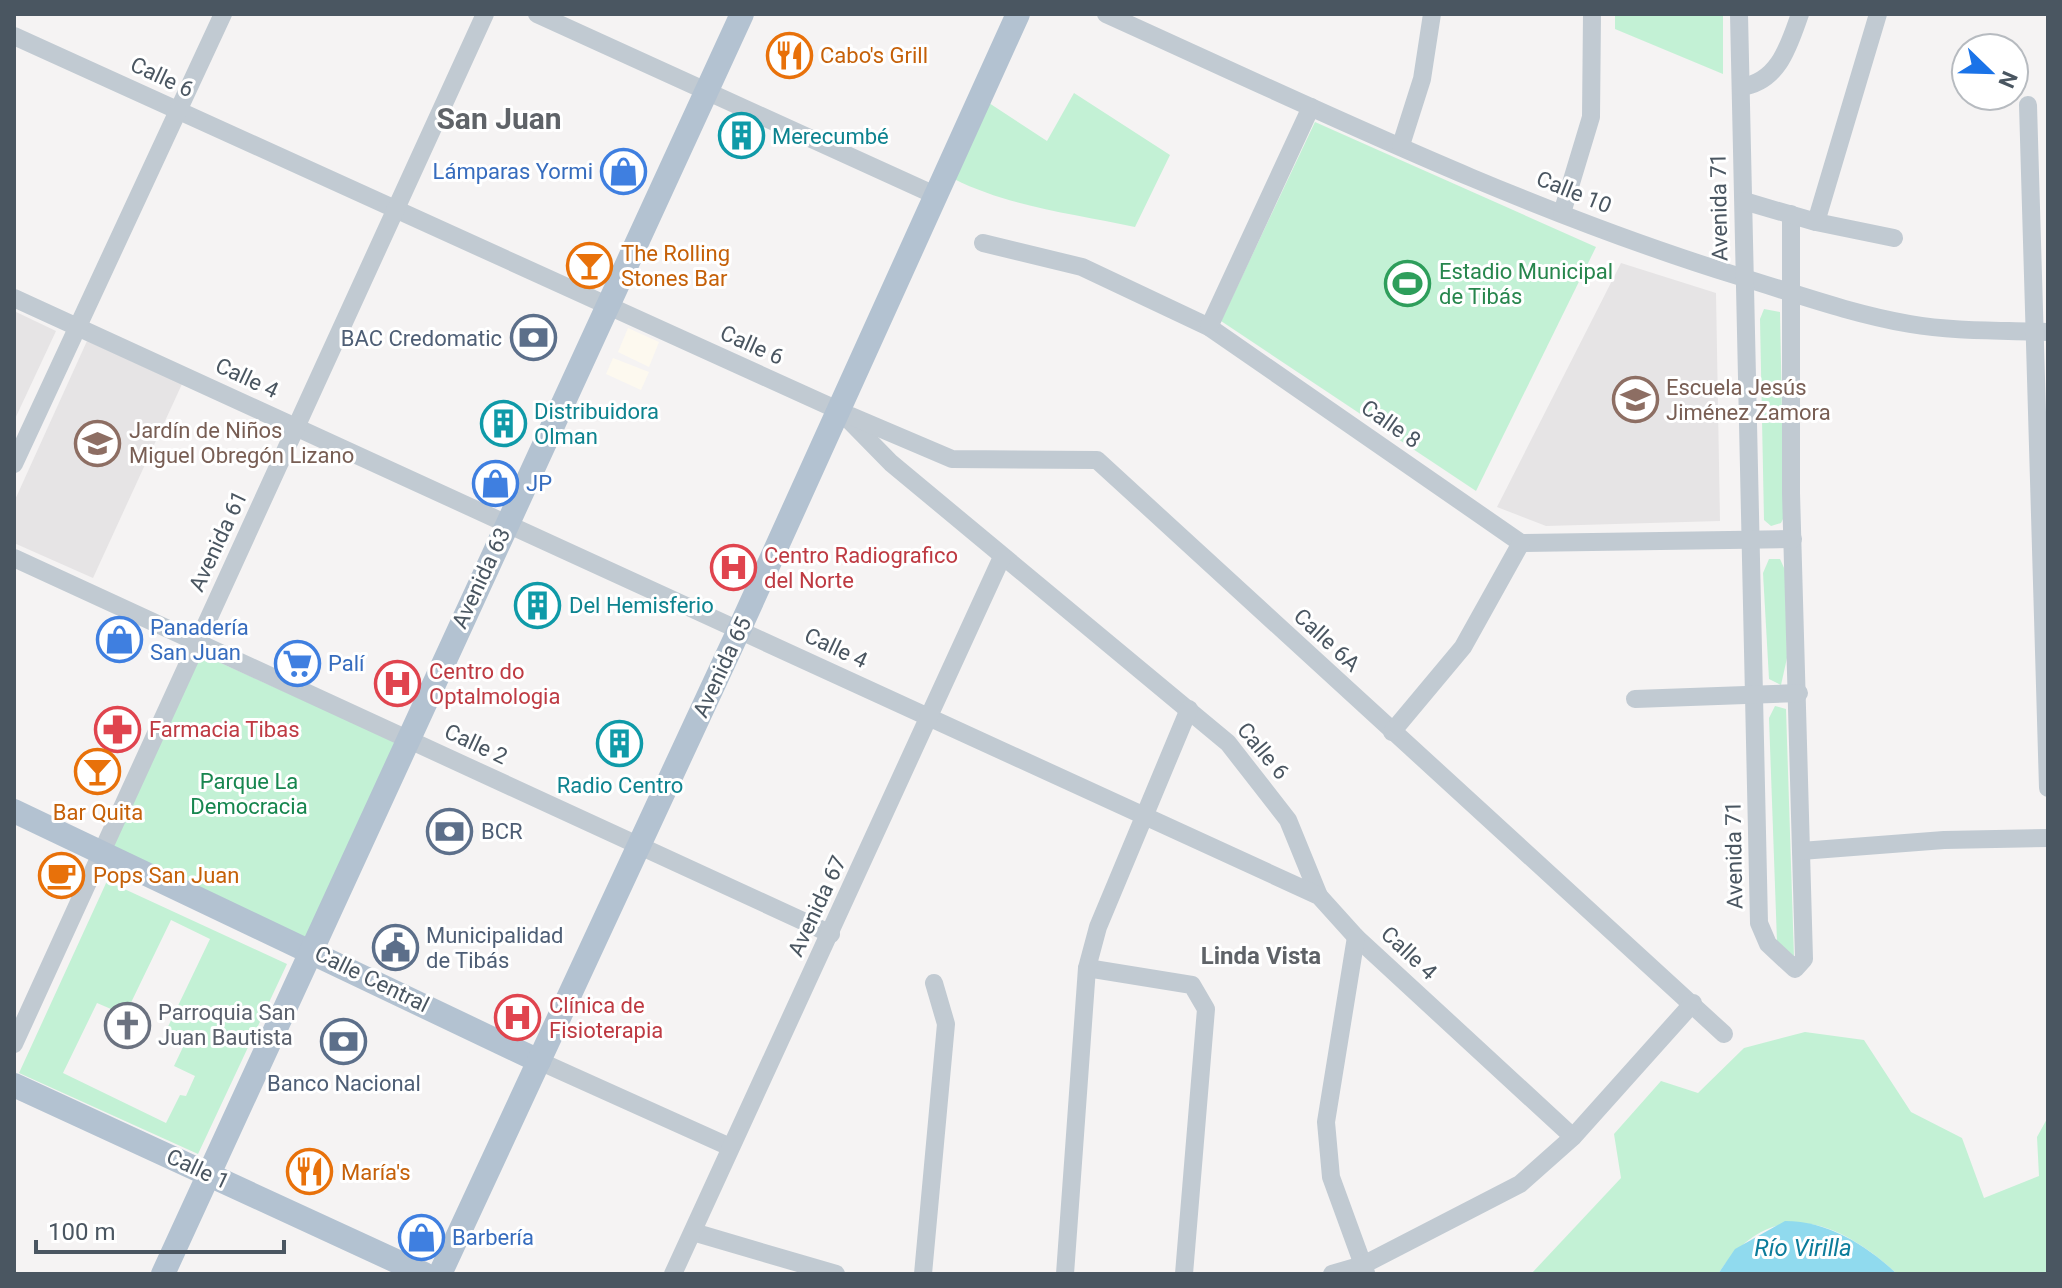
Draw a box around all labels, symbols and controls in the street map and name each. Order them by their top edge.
restaurant icon: Cabo's Grill [765,31,813,79]
north arrow [1950,32,2030,112]
place label: Cabo's Grill [820,43,928,68]
street label: Calle 6 [127,52,197,102]
text: N [1993,68,2022,92]
district label: San Juan [436,101,562,136]
building icon: Merecumbé [717,112,765,160]
place label: Merecumbé [772,124,889,149]
shop icon: Lámparas Yormi [600,147,648,195]
street label: Avenida 71 [1706,153,1732,261]
place label: Lámparas Yormi [433,159,593,184]
street label: Calle 10 [1533,166,1615,218]
place label: The Rolling Stones Bar [621,241,730,291]
bar icon: The Rolling Stones Bar [566,242,614,290]
place label: Estadio Municipal de Tibás [1439,259,1613,309]
sports icon: Estadio Municipal de Tibás [1384,260,1432,308]
bank icon: BAC Credomatic [509,314,557,362]
street label: Calle 6 [717,320,787,370]
place label: BAC Credomatic [341,326,502,351]
street label: Calle 4 [212,353,282,403]
place label: Escuela Jesús Jiménez Zamora [1666,375,1831,425]
school or university icon: Escuela Jesús Jiménez Zamora [1611,376,1659,424]
street label: Calle 8 [1357,395,1425,453]
place label: Distribuidora Olman [534,399,659,449]
building icon: Distribuidora Olman [479,400,527,448]
place label: Jardín de Niños Miguel Obregón Lizano [129,418,354,468]
school or university icon: Jardín de Niños Miguel Obregón Lizano [74,419,122,467]
shop icon: JP [471,459,519,507]
place label: JP [526,471,552,496]
street label: Avenida 61 [184,487,252,595]
street label: Avenida 63 [447,524,515,632]
place label: Centro Radiografico del Norte [764,543,958,593]
hospital icon: Centro Radiografico del Norte [709,544,757,592]
building icon: Del Hemisferio [514,581,562,629]
place label: Del Hemisferio [569,593,714,618]
street label: Calle 6A [1289,603,1366,677]
street label: Avenida 65 [688,613,756,721]
place label: Panadería San Juan [150,615,249,665]
shop icon: Panadería San Juan [95,616,143,664]
street label: Calle 4 [801,623,871,673]
supermarket icon: Palí [273,639,321,687]
place label: Palí [328,651,366,676]
place label: Centro do Optalmologia [429,659,560,709]
hospital icon: Centro do Optalmologia [374,660,422,708]
pharmacy icon: Farmacia Tibas [94,705,142,753]
place label: Farmacia Tibas [149,717,300,742]
street label: Calle 6 [1232,718,1294,784]
street label: Calle 2 [441,719,511,769]
building icon: Radio Centro [596,720,644,768]
bar icon: Bar Quita [74,747,122,795]
park label: Parque La Democracia [190,769,308,819]
place label: Radio Centro [557,773,683,798]
place label: Bar Quita [53,800,143,825]
street label: Avenida 71 [1721,801,1747,909]
bank icon: BCR [426,807,474,855]
place label: BCR [481,819,523,844]
cafe icon: Pops San Juan [38,851,86,899]
street label: Avenida 67 [783,852,851,960]
place label: Pops San Juan [93,863,239,888]
street label: Calle 4 [1376,921,1442,985]
place label: Municipalidad de Tibás [426,923,564,973]
public building icon: Municipalidad de Tibás [371,924,419,972]
street label: Calle Central [311,941,433,1017]
district label: Linda Vista [1201,942,1321,970]
place label: Clínica de Fisioterapia [549,993,663,1043]
hospital icon: Clínica de Fisioterapia [494,994,542,1042]
place label: Parroquia San Juan Bautista [158,1000,296,1050]
church icon: Parroquia San Juan Bautista [103,1001,151,1049]
bank icon: Banco Nacional [320,1018,368,1066]
place label: Banco Nacional [267,1071,421,1096]
street label: Calle 1 [163,1144,233,1194]
restaurant icon: María's [286,1148,334,1196]
place label: María's [341,1160,411,1185]
scale bar [36,1204,284,1254]
shop icon: Barbería [397,1213,445,1261]
text: 100 m [48,1218,115,1246]
place label: Barbería [452,1225,534,1250]
water label: Río Virilla [1754,1234,1852,1262]

